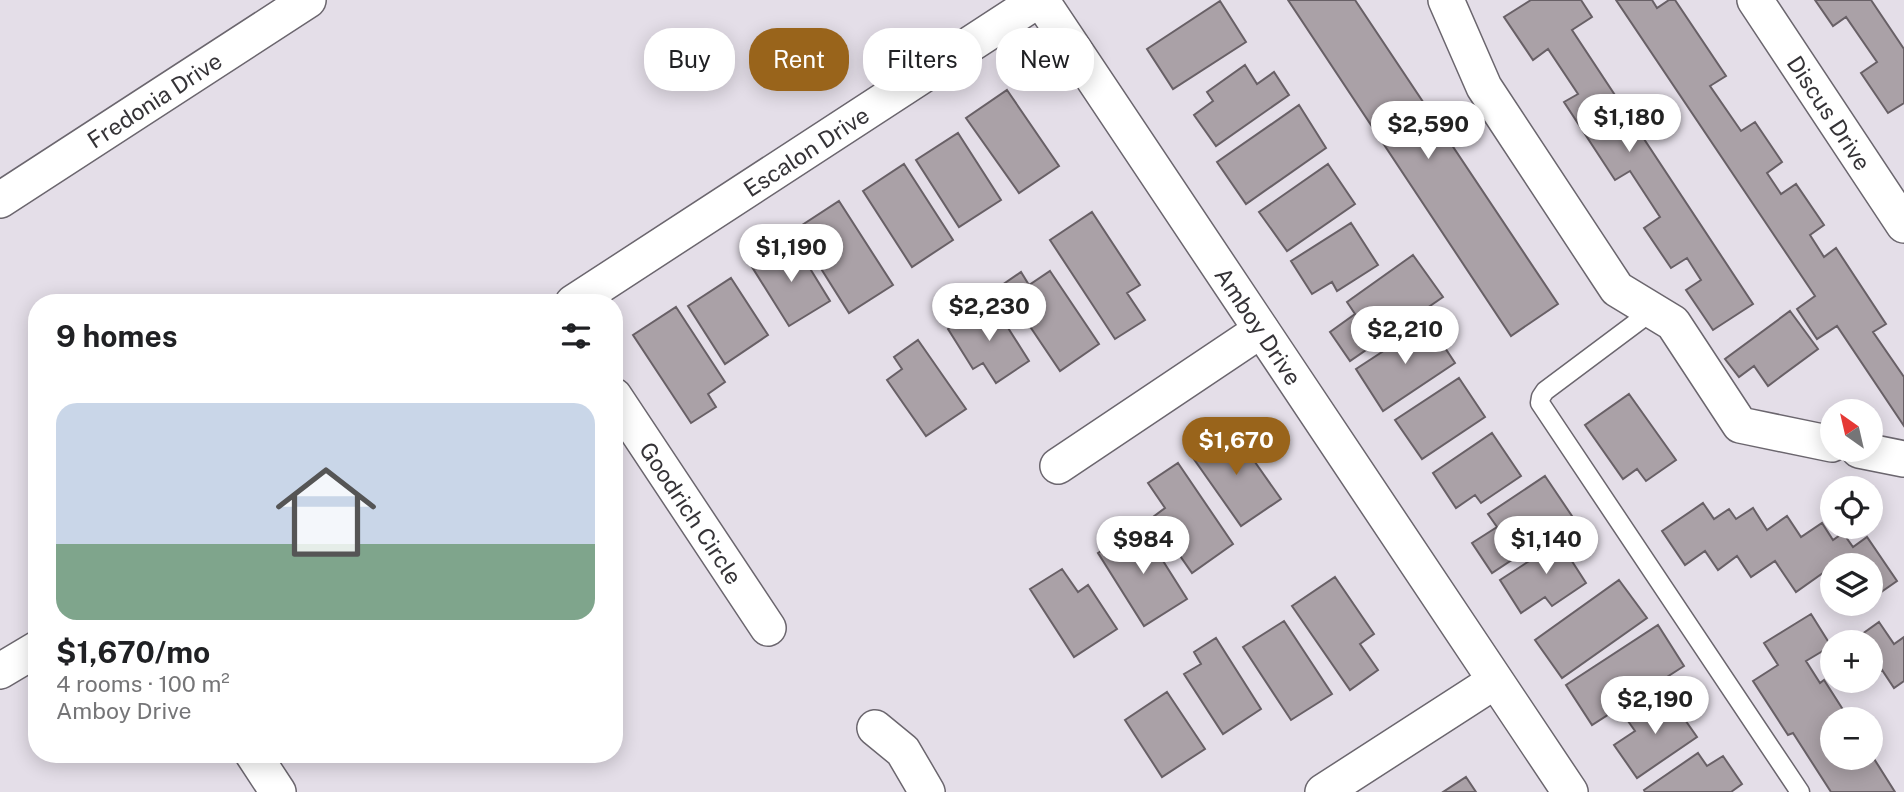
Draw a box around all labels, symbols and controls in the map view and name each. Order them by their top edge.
chip: Buy [644,28,735,91]
chip: Rent [749,28,849,91]
chip: Filters [863,28,982,91]
chip: New [996,28,1094,91]
street label: Fredonia Drive [82,46,227,153]
street label: Discus Drive [1782,50,1877,175]
pin: $1,180 [1572,94,1686,154]
street label: Escalon Drive [738,101,874,202]
pin: $2,590 [1371,102,1485,161]
text: $1,180 [1593,103,1665,130]
text: $2,590 [1387,110,1469,137]
pin: $1,190 [734,224,848,284]
text: $1,190 [755,233,827,260]
street label: Amboy Drive [1210,262,1308,390]
pin: $2,230 [932,284,1046,343]
text: $2,230 [948,292,1030,319]
pin: $2,210 [1348,306,1462,366]
text: $2,210 [1367,315,1443,342]
icon: filters [557,317,595,355]
text: 9 homes [56,318,178,354]
north arrow [1820,399,1883,462]
map controls [1820,399,1883,770]
pin: $1,670 [1179,418,1293,477]
text: $1,670 [1198,426,1274,453]
street label: Goodrich Circle [635,436,748,589]
icon: home [263,449,389,575]
button: locate [1820,476,1883,539]
pin: $984 [1102,516,1184,576]
pin: $1,140 [1489,516,1603,576]
text: $984 [1112,525,1174,552]
text: $1,140 [1510,525,1582,552]
button: layers [1820,553,1883,616]
button: + [1820,630,1883,693]
text: $1,670/mo [56,634,210,670]
text: 4 rooms · 100 m² [56,670,230,697]
pin: $2,190 [1598,676,1712,736]
text: $2,190 [1617,685,1693,712]
text: Amboy Drive [56,697,192,724]
button: − [1820,707,1883,770]

